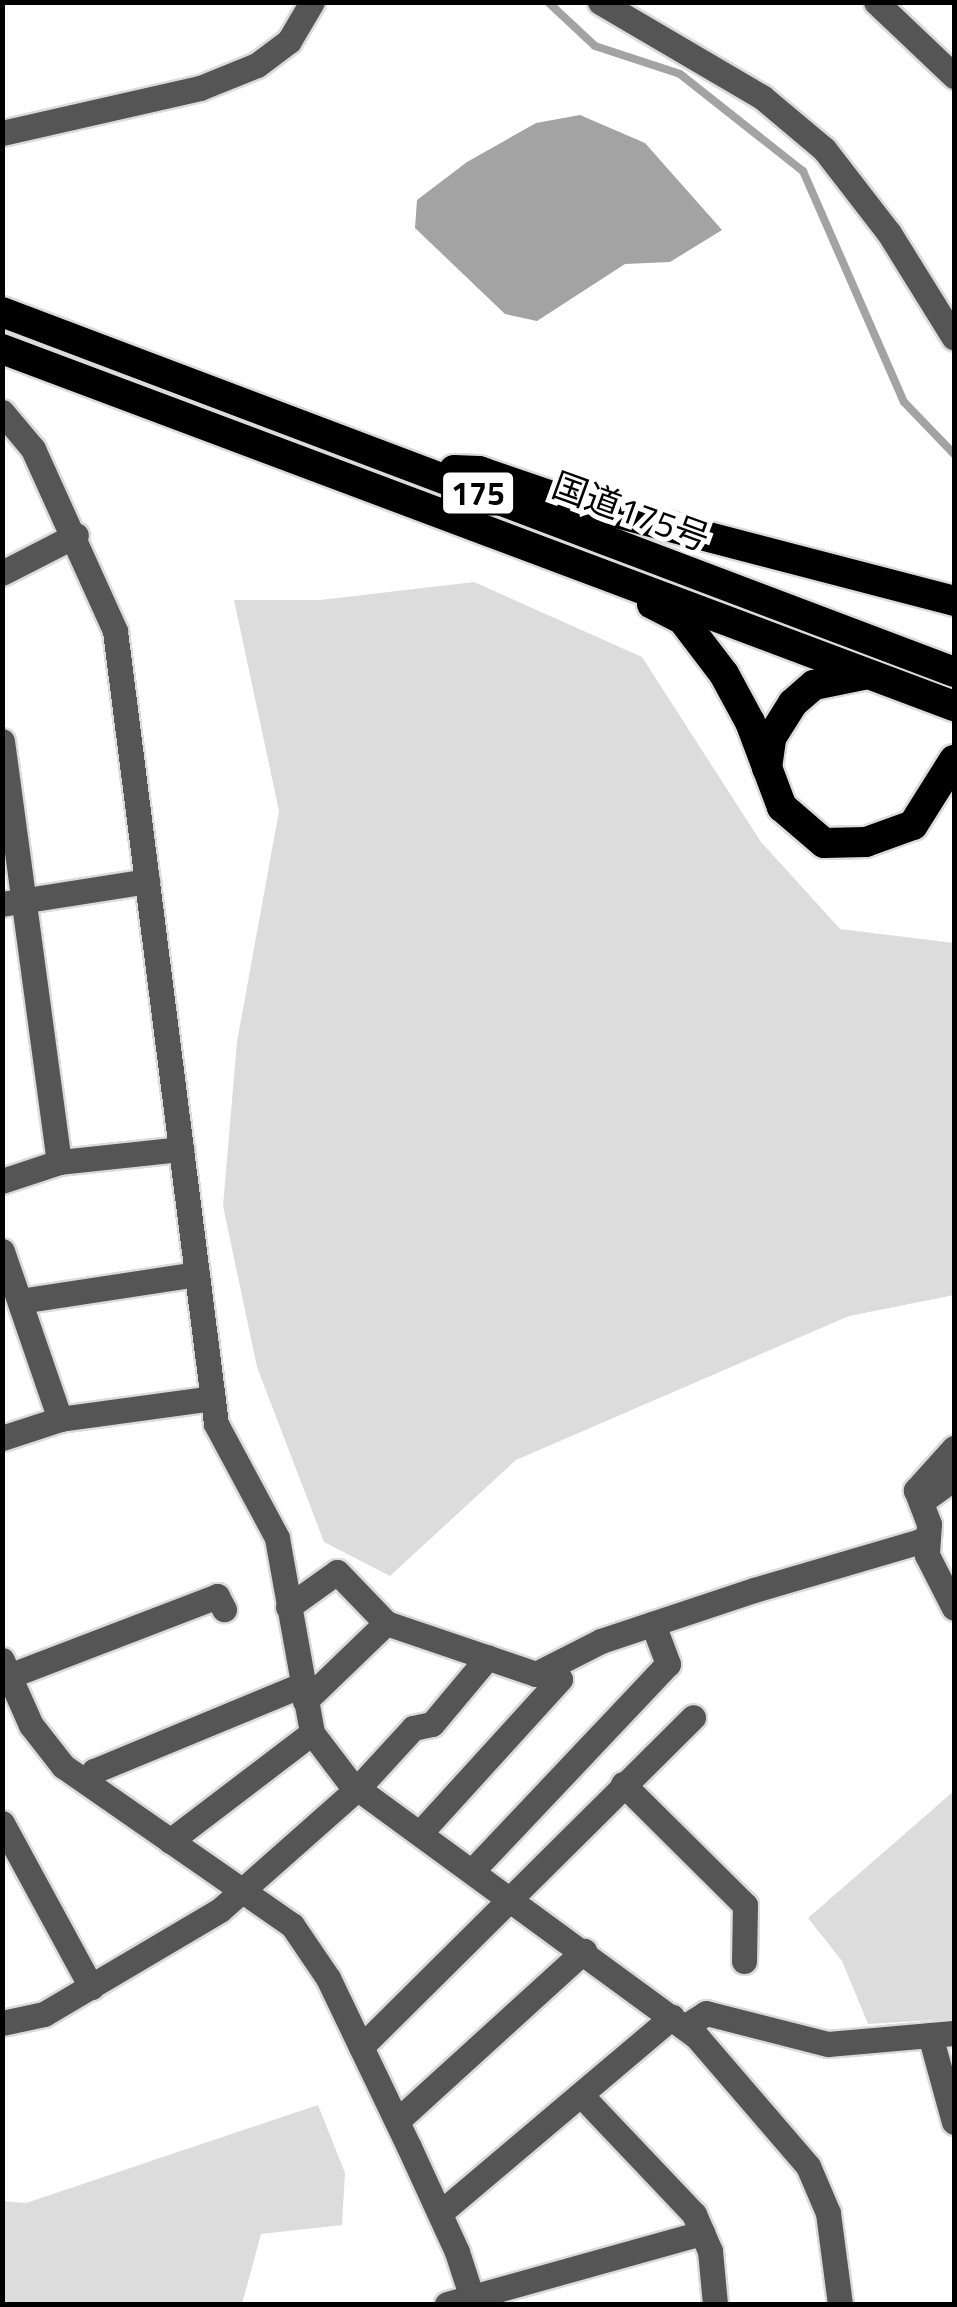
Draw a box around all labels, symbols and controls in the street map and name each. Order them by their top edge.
street label: 国道175号 [547,463,715,559]
road number: 175 [440,466,516,520]

